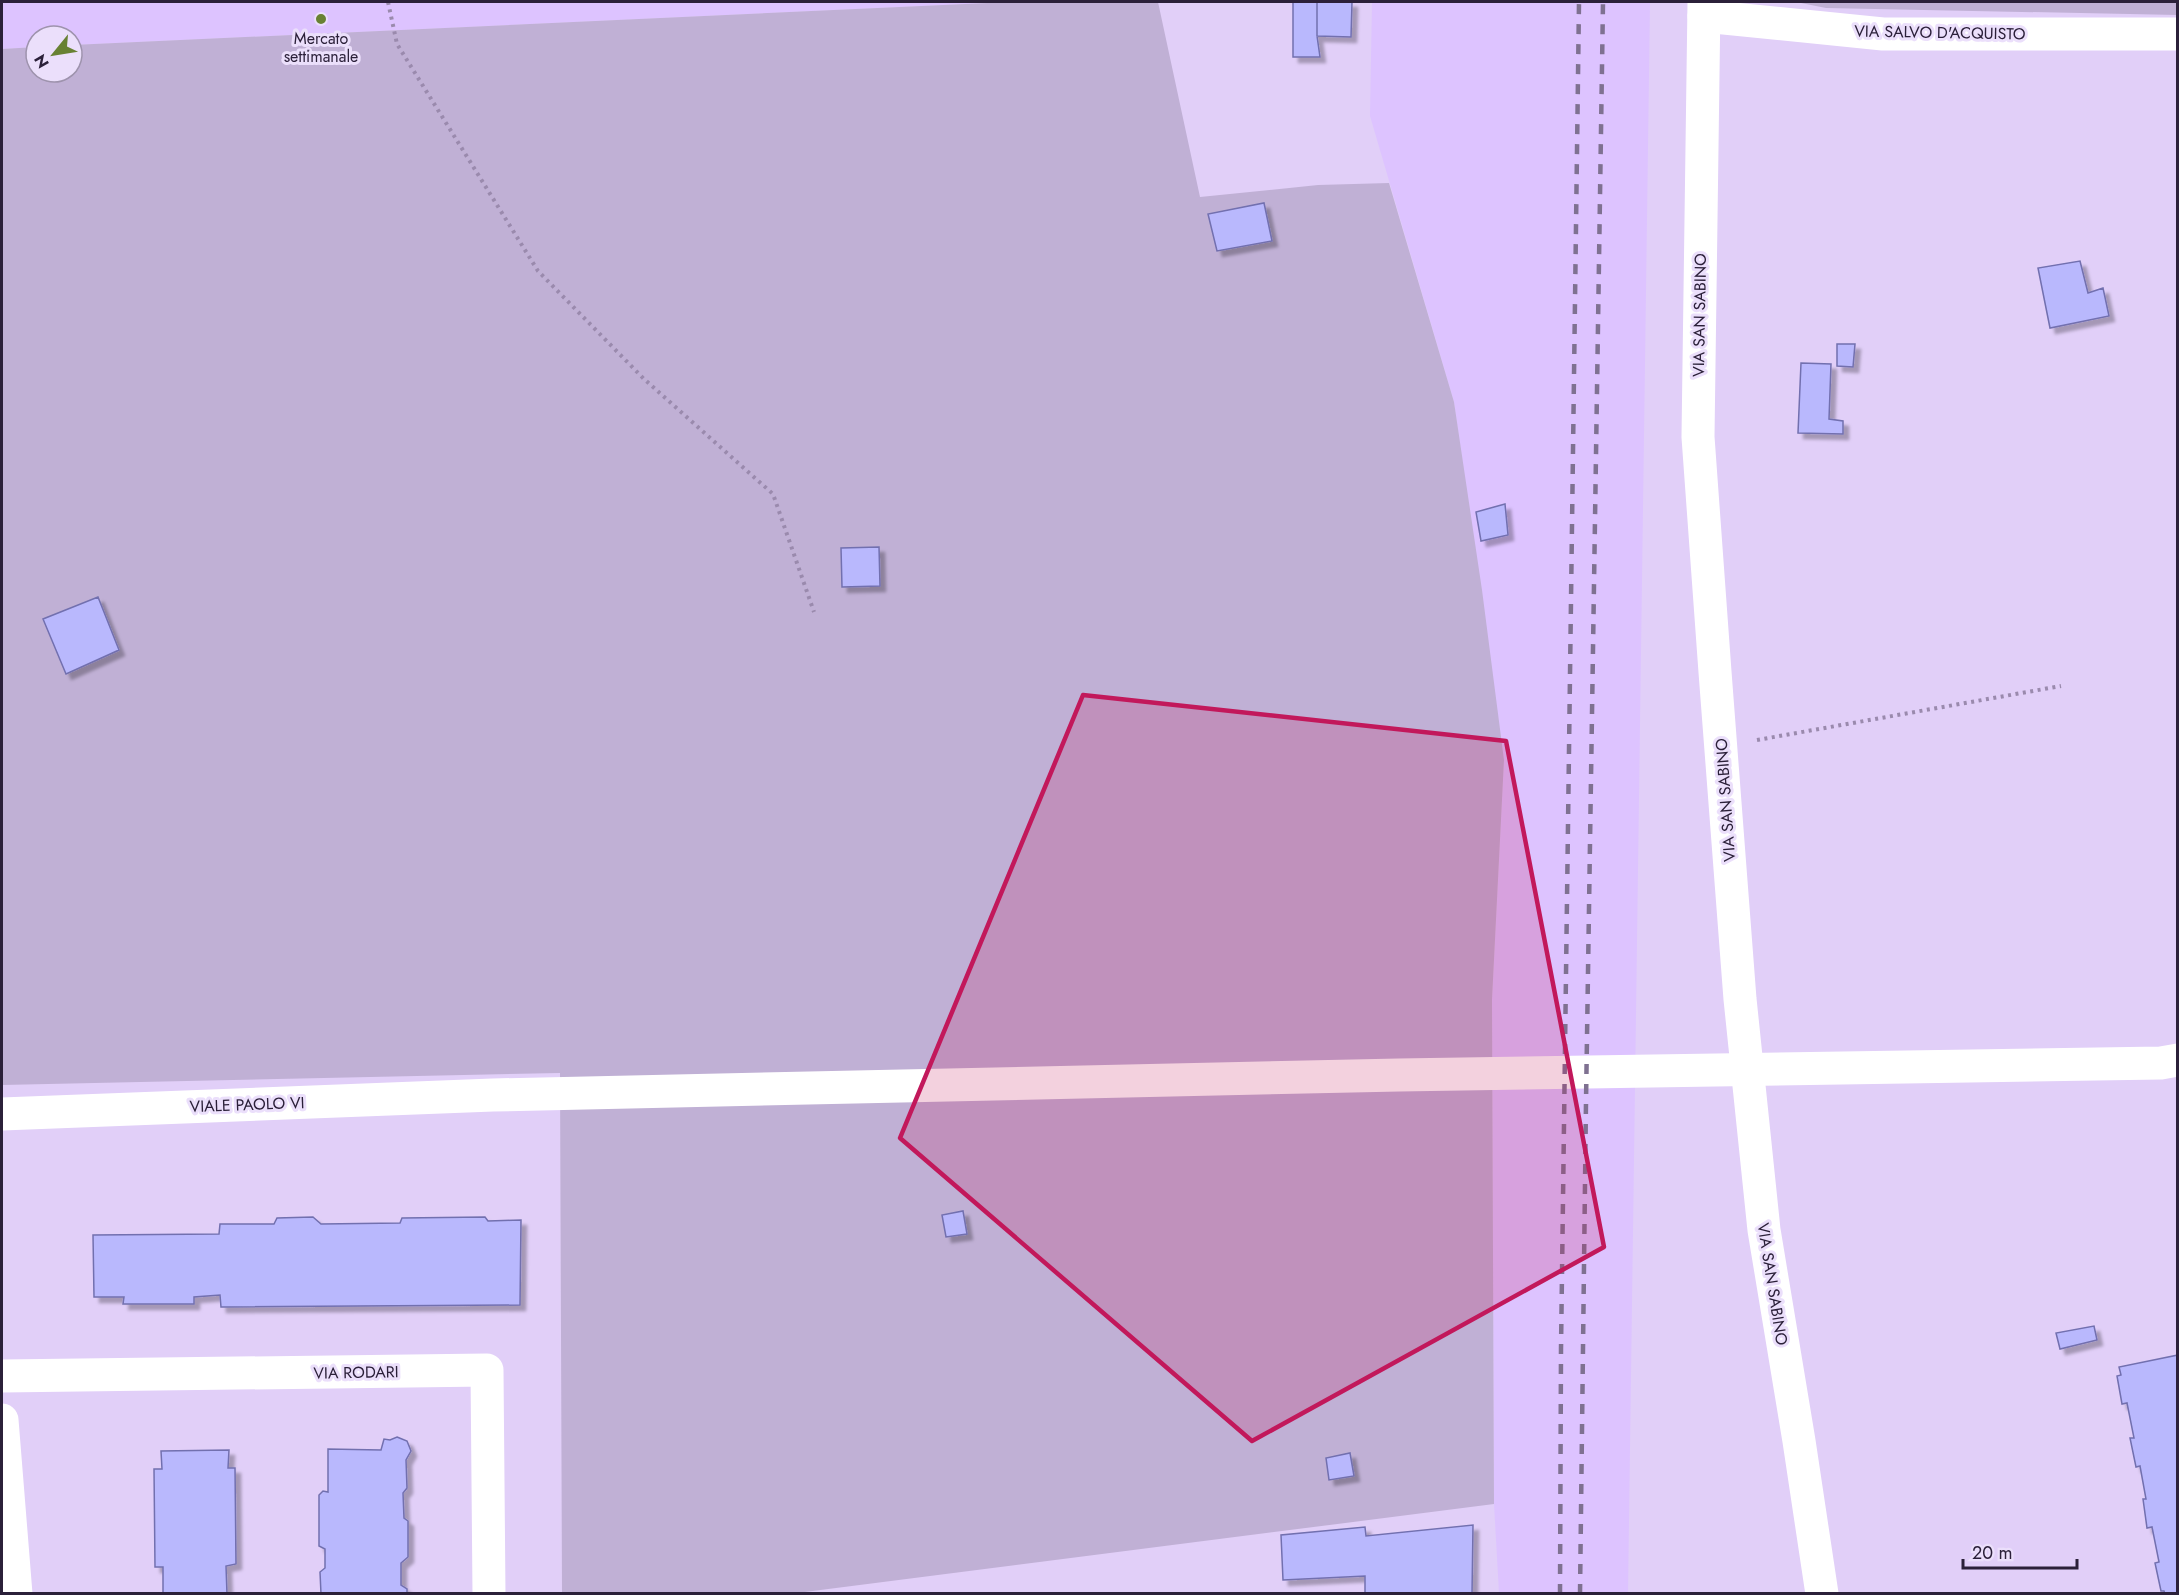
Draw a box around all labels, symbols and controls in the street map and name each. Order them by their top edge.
marker: Mercato settimanale [314,12,328,26]
street label: VIA SALVO D'ACQUISTO [1854,20,2026,45]
north arrow [24,24,84,84]
place label: Mercato settimanale [284,27,358,68]
text: N [28,50,55,73]
street label: VIA SAN SABINO [1687,253,1712,377]
street label: VIA SAN SABINO [1710,738,1741,862]
street label: VIALE PAOLO VI [189,1091,305,1118]
street label: VIA SAN SABINO [1751,1221,1794,1347]
street label: VIA RODARI [313,1360,399,1385]
scale bar [1963,1532,2077,1570]
text: 20 m [1972,1540,2012,1566]

